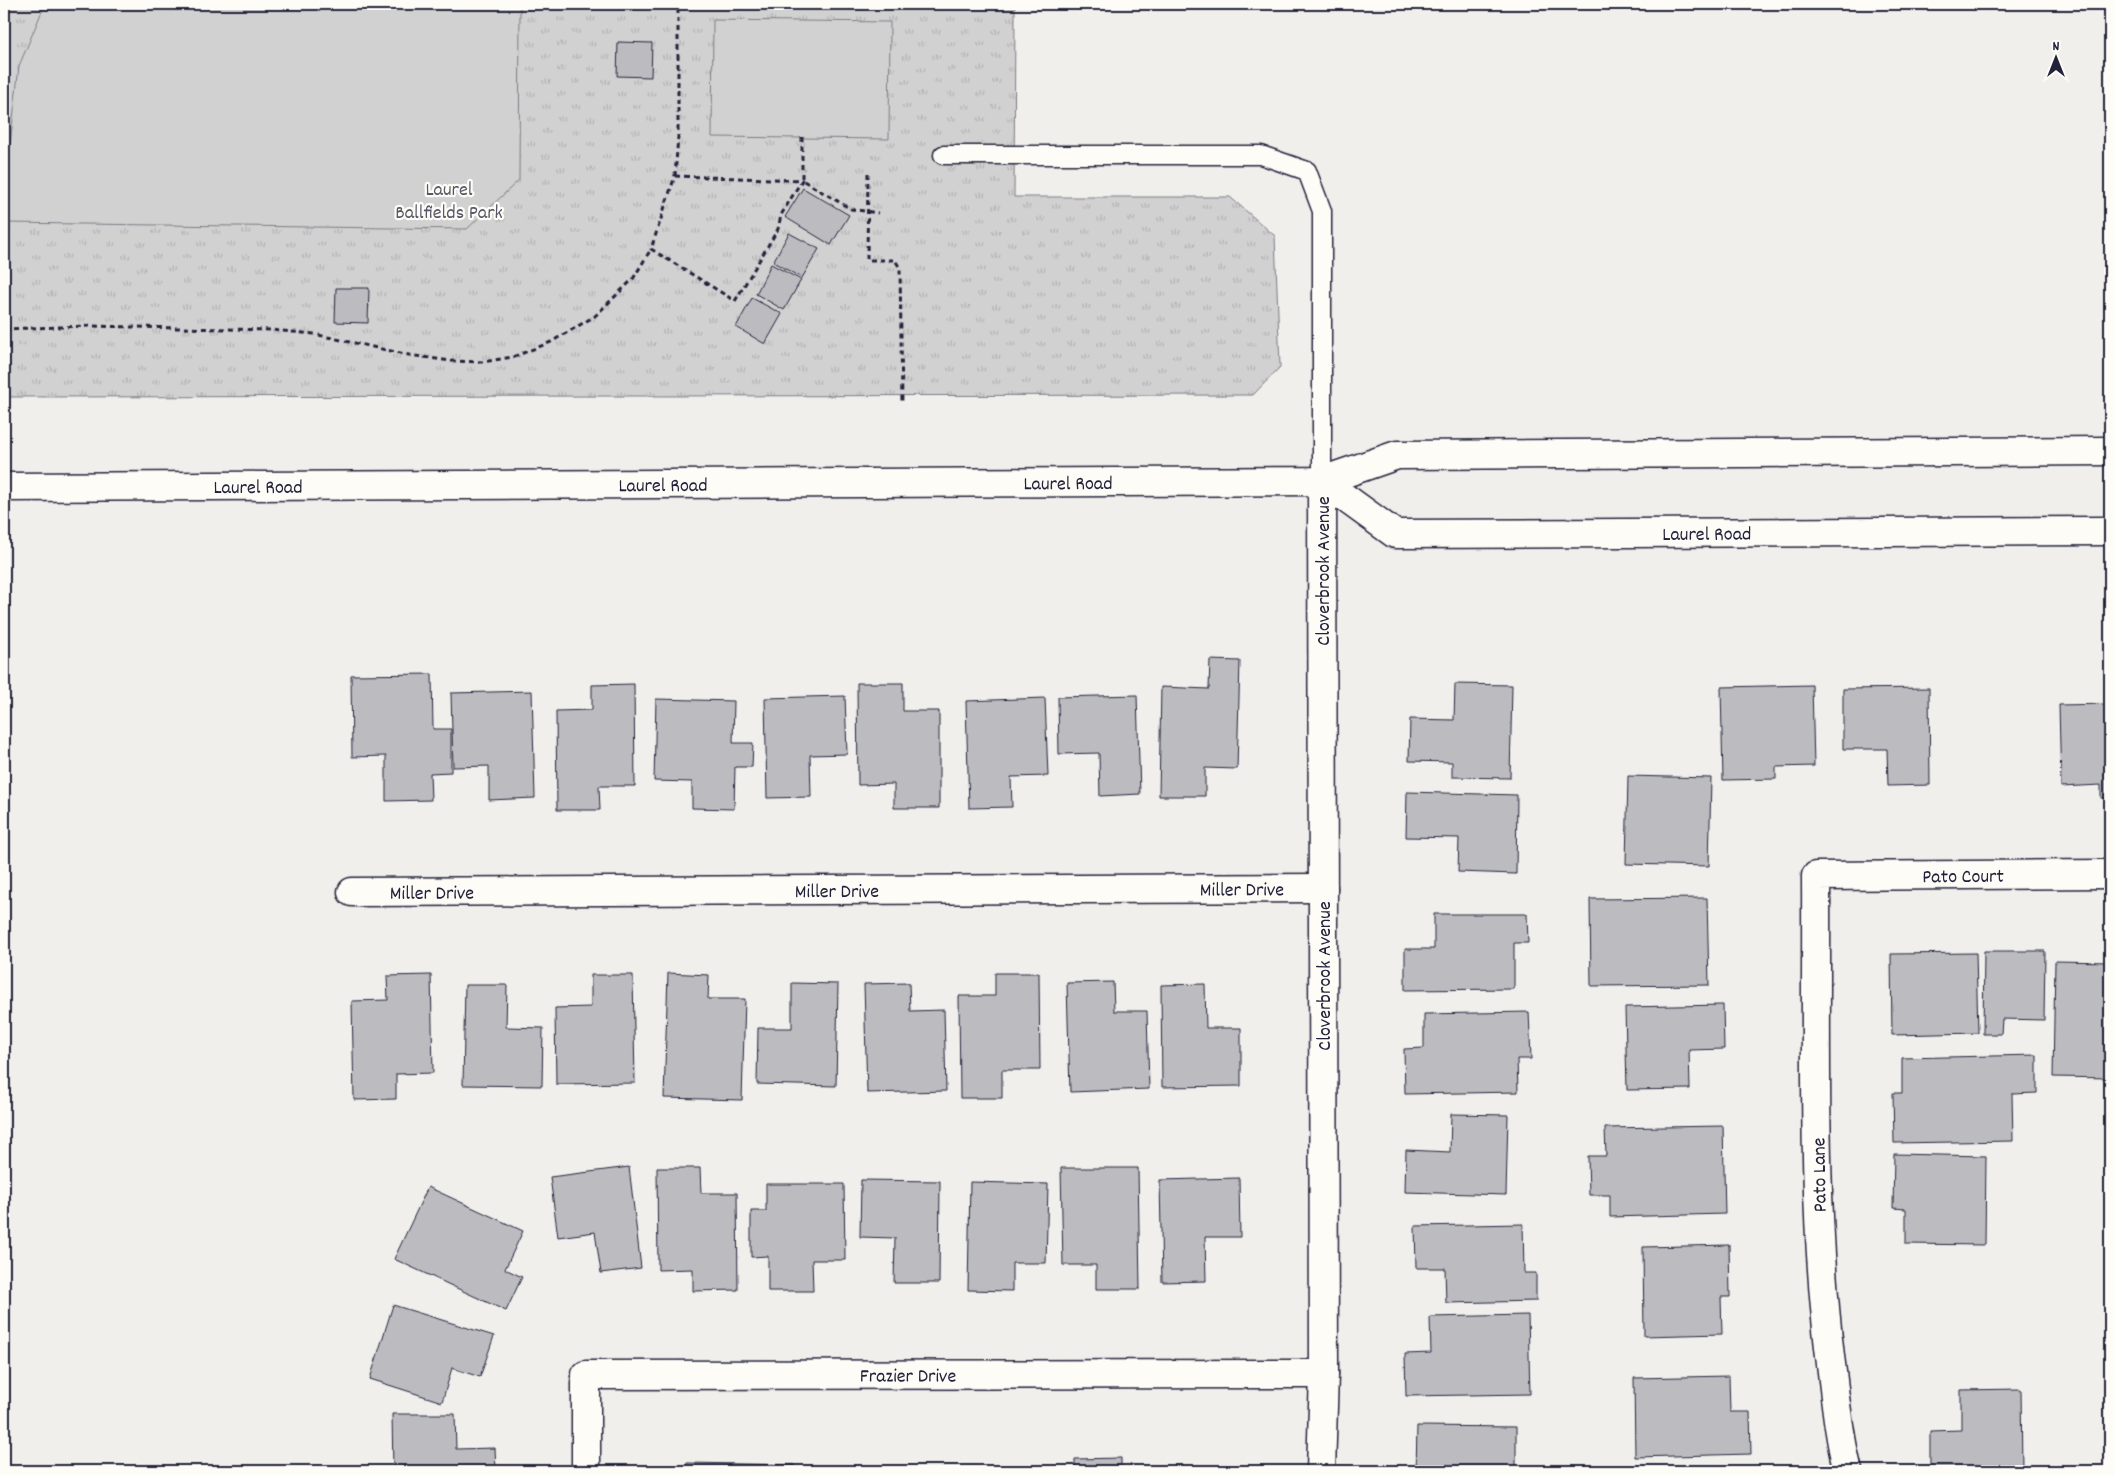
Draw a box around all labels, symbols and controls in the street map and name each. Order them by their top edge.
north arrow [2032,32,2082,82]
text: N [2053,37,2060,57]
park label: Laurel Ballfields Park [395,177,503,228]
street label: Laurel Road [1023,471,1113,499]
street label: Laurel Road [618,473,708,501]
street label: Laurel Road [213,475,303,503]
street label: Cloverbrook Avenue [1311,496,1339,646]
street label: Laurel Road [1662,522,1751,550]
street label: Pato Court [1922,864,2004,892]
street label: Miller Drive [1200,877,1284,906]
street label: Miller Drive [795,879,879,907]
street label: Miller Drive [390,880,474,909]
street label: Cloverbrook Avenue [1312,901,1340,1051]
street label: Pato Lane [1806,1137,1836,1213]
street label: Frazier Drive [860,1363,956,1392]

